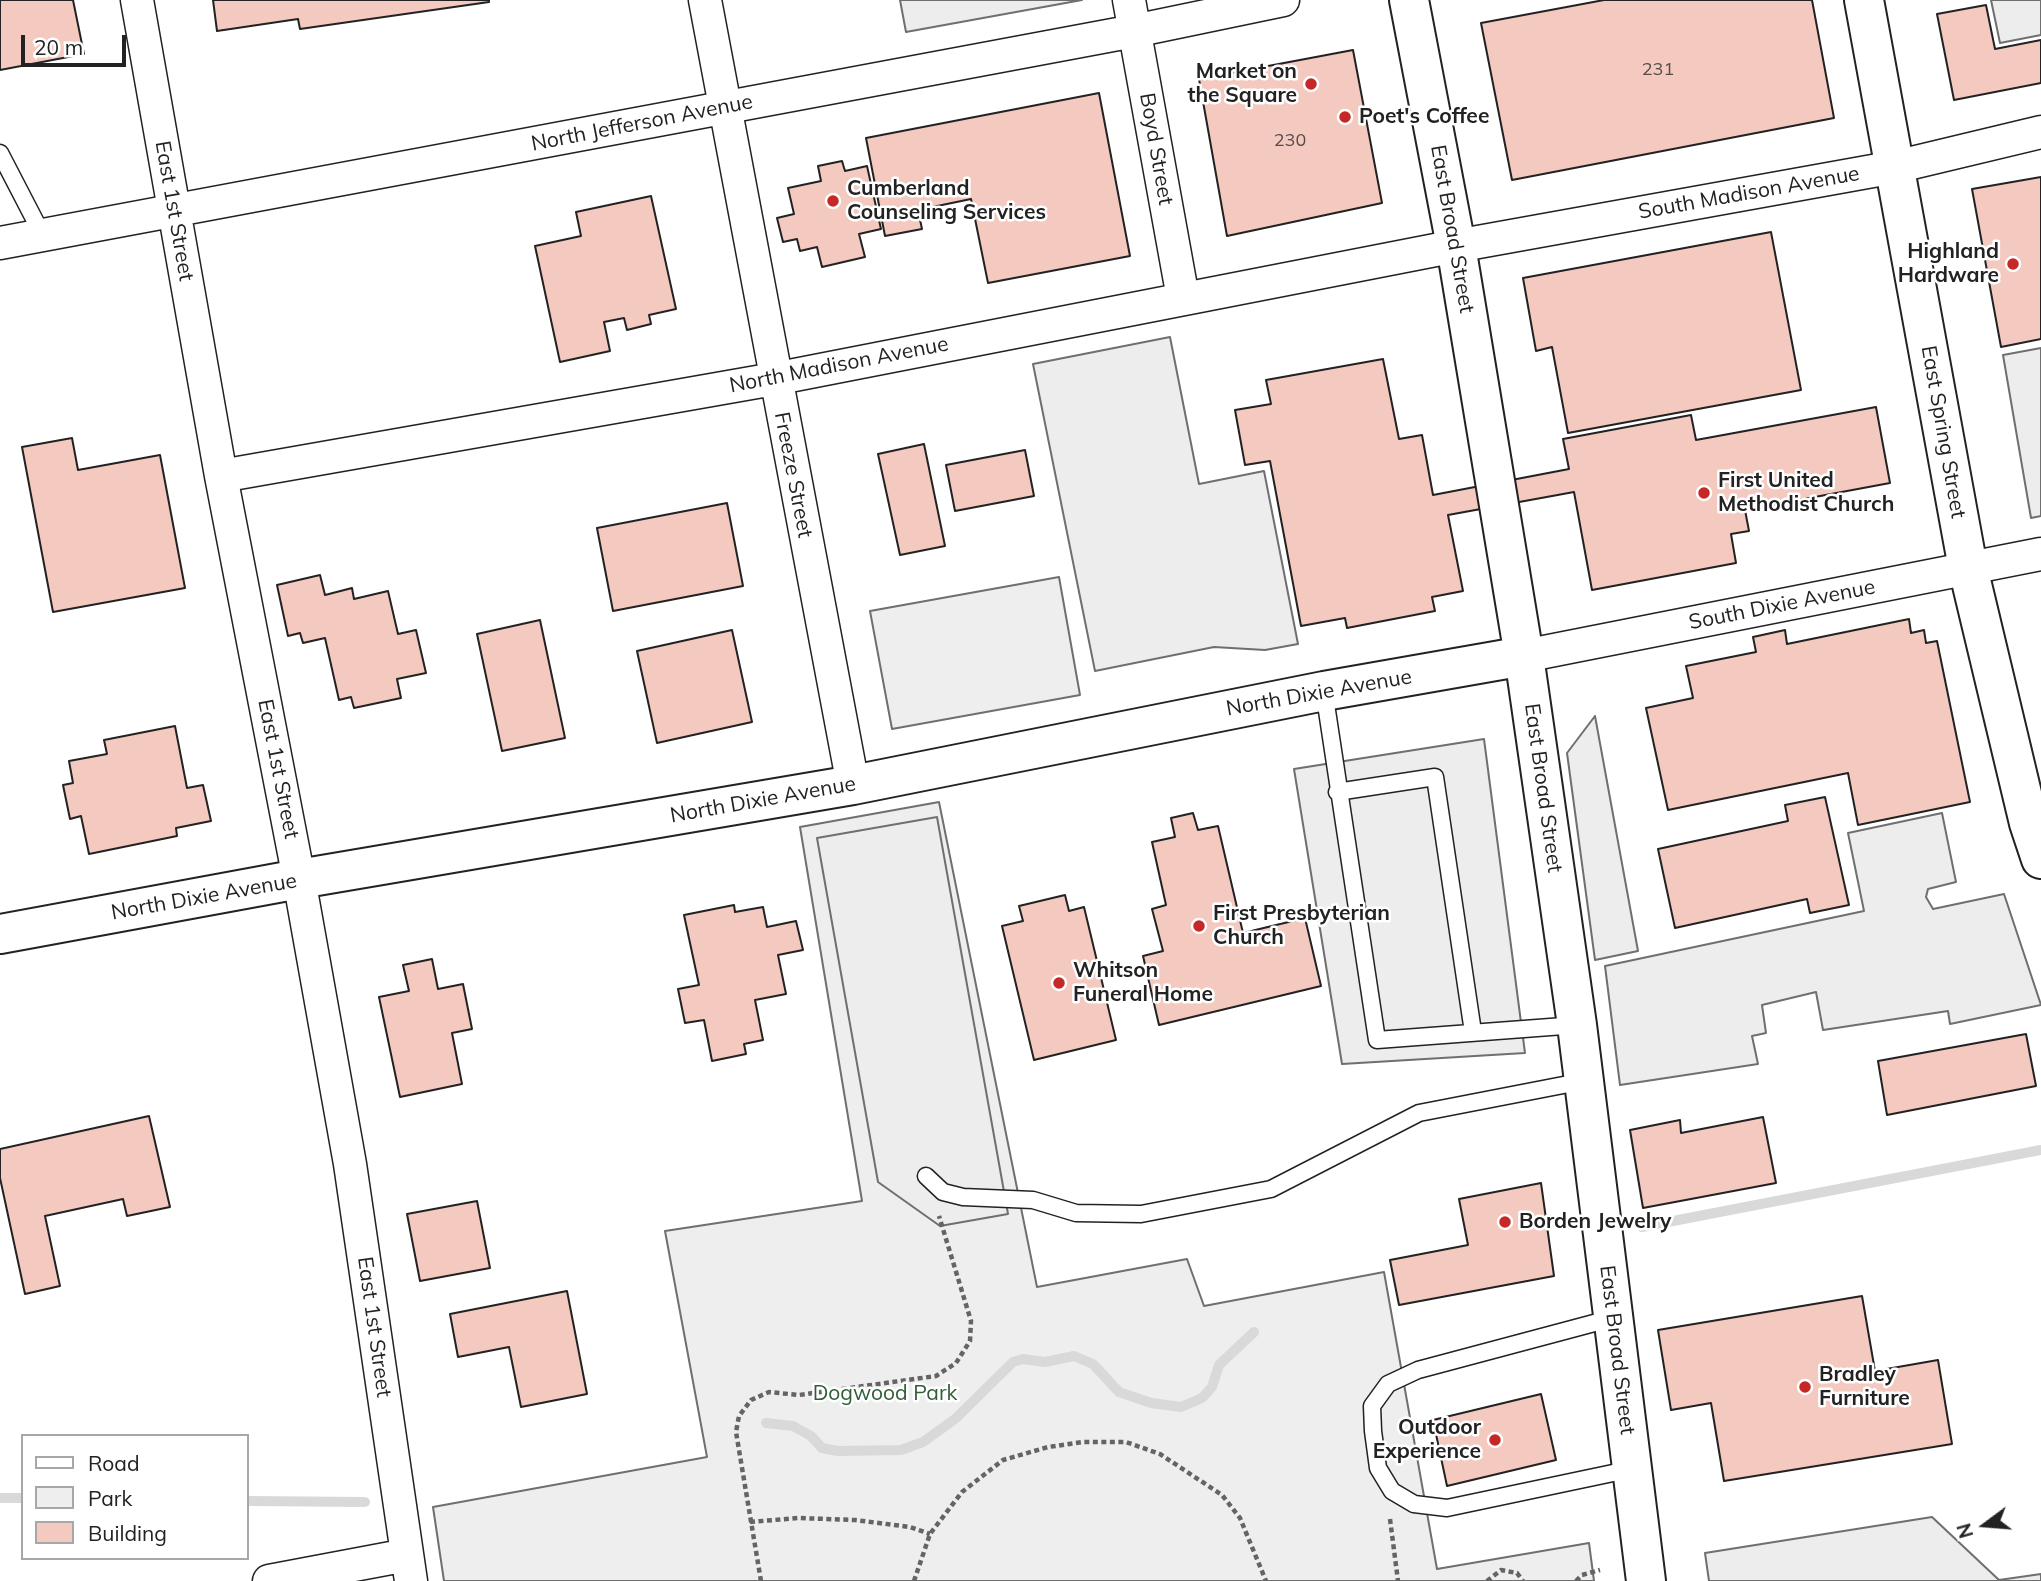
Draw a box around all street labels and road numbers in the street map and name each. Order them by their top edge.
street label: North Jefferson Avenue [529,89,755,157]
street label: Boyd Street [1134,91,1178,207]
street label: East 1st Street [149,139,199,283]
street label: East Broad Street [1425,143,1479,315]
street label: South Madison Avenue [1637,161,1861,225]
street label: North Madison Avenue [727,331,951,399]
street label: East Spring Street [1915,344,1971,520]
street label: Freeze Street [768,410,818,540]
street label: South Dixie Avenue [1687,575,1877,635]
street label: North Dixie Avenue [1224,664,1414,722]
street label: East 1st Street [252,697,304,841]
street label: East Broad Street [1519,702,1567,874]
street label: North Dixie Avenue [668,771,858,829]
street label: North Dixie Avenue [109,868,299,926]
street label: East 1st Street [352,1255,396,1399]
street label: East Broad Street [1594,1264,1640,1436]

